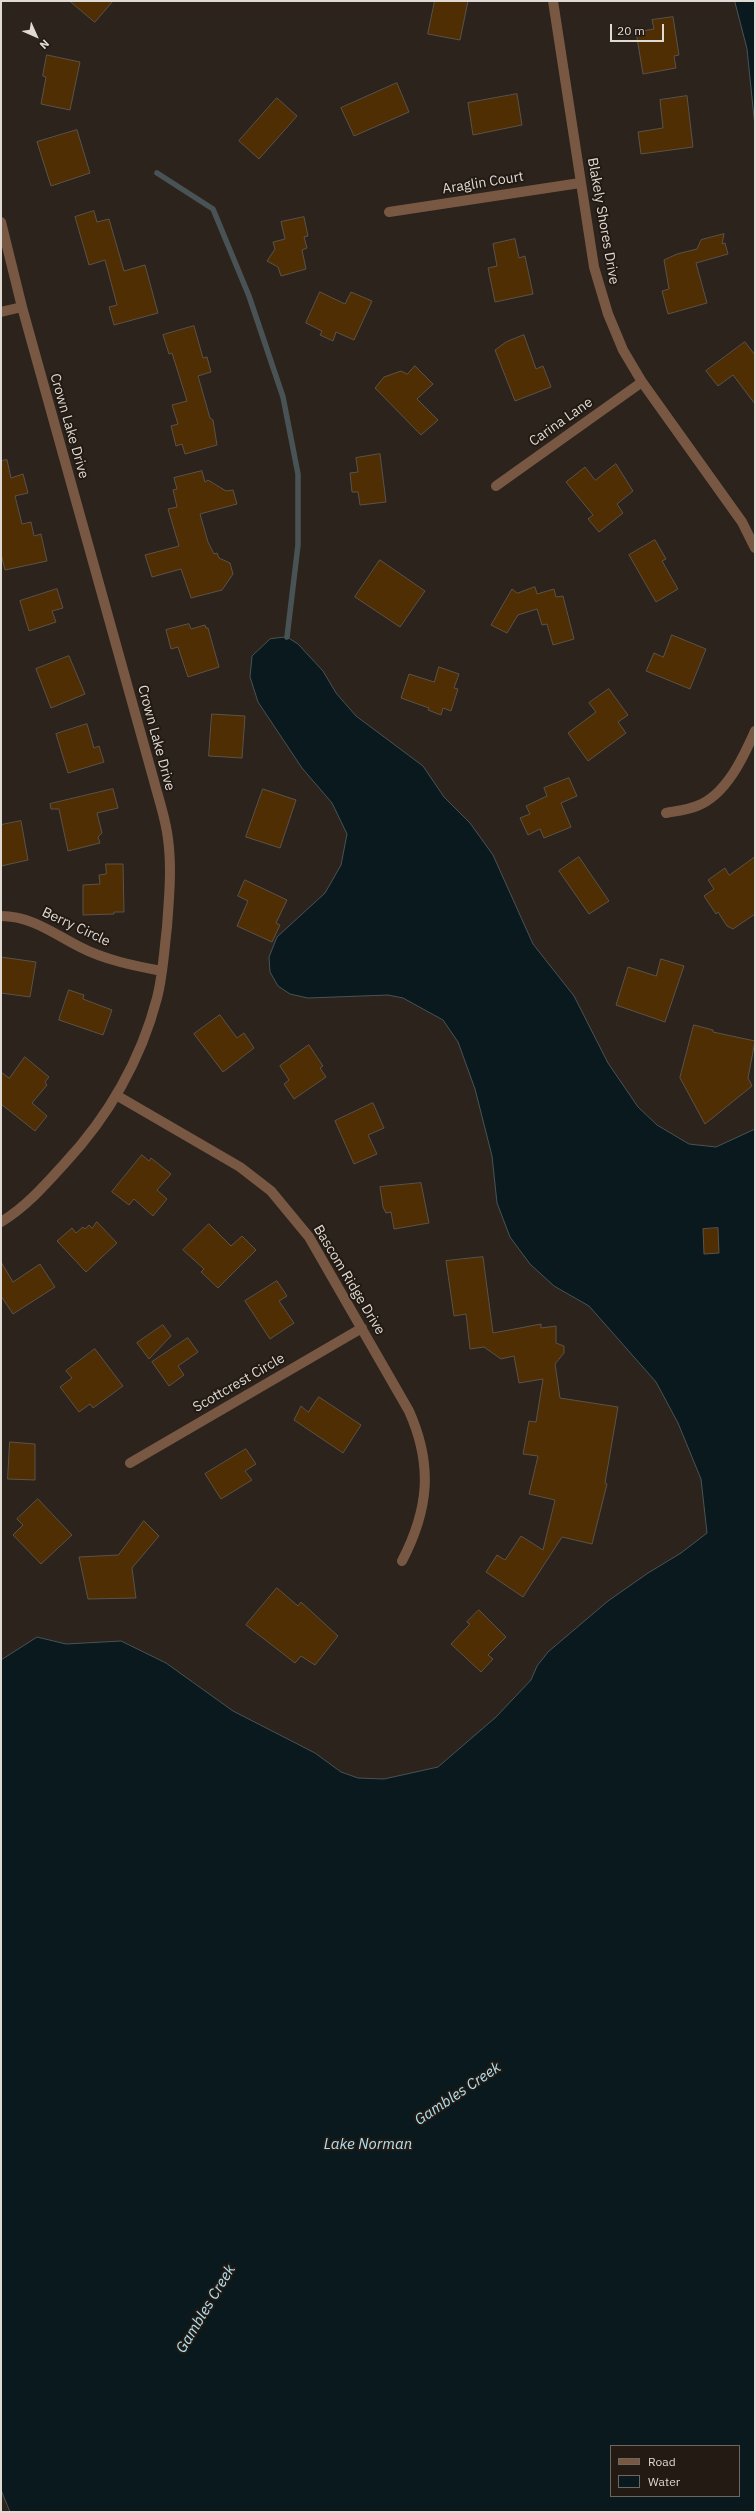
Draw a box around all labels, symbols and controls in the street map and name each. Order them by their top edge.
north arrow [16,16,56,56]
scale bar [612,16,666,42]
text: 20 m [617,23,645,38]
text: N [37,37,52,52]
street label: Blakely Shores Drive [584,156,622,286]
street label: Araglin Court [441,168,525,198]
street label: Crown Lake Drive [46,371,92,481]
street label: Carina Lane [526,394,596,450]
street label: Crown Lake Drive [134,683,178,793]
street label: Berry Circle [39,904,113,950]
street label: Bascom Ridge Drive [310,1222,388,1338]
street label: Scottcrest Circle [190,1350,288,1416]
water label: Gambles Creek [412,2059,504,2129]
water label: Lake Norman [324,2136,412,2154]
water label: Gambles Creek [173,2262,239,2356]
legend [610,2445,740,2497]
text: Road [648,2454,676,2469]
text: Water [648,2474,680,2489]

